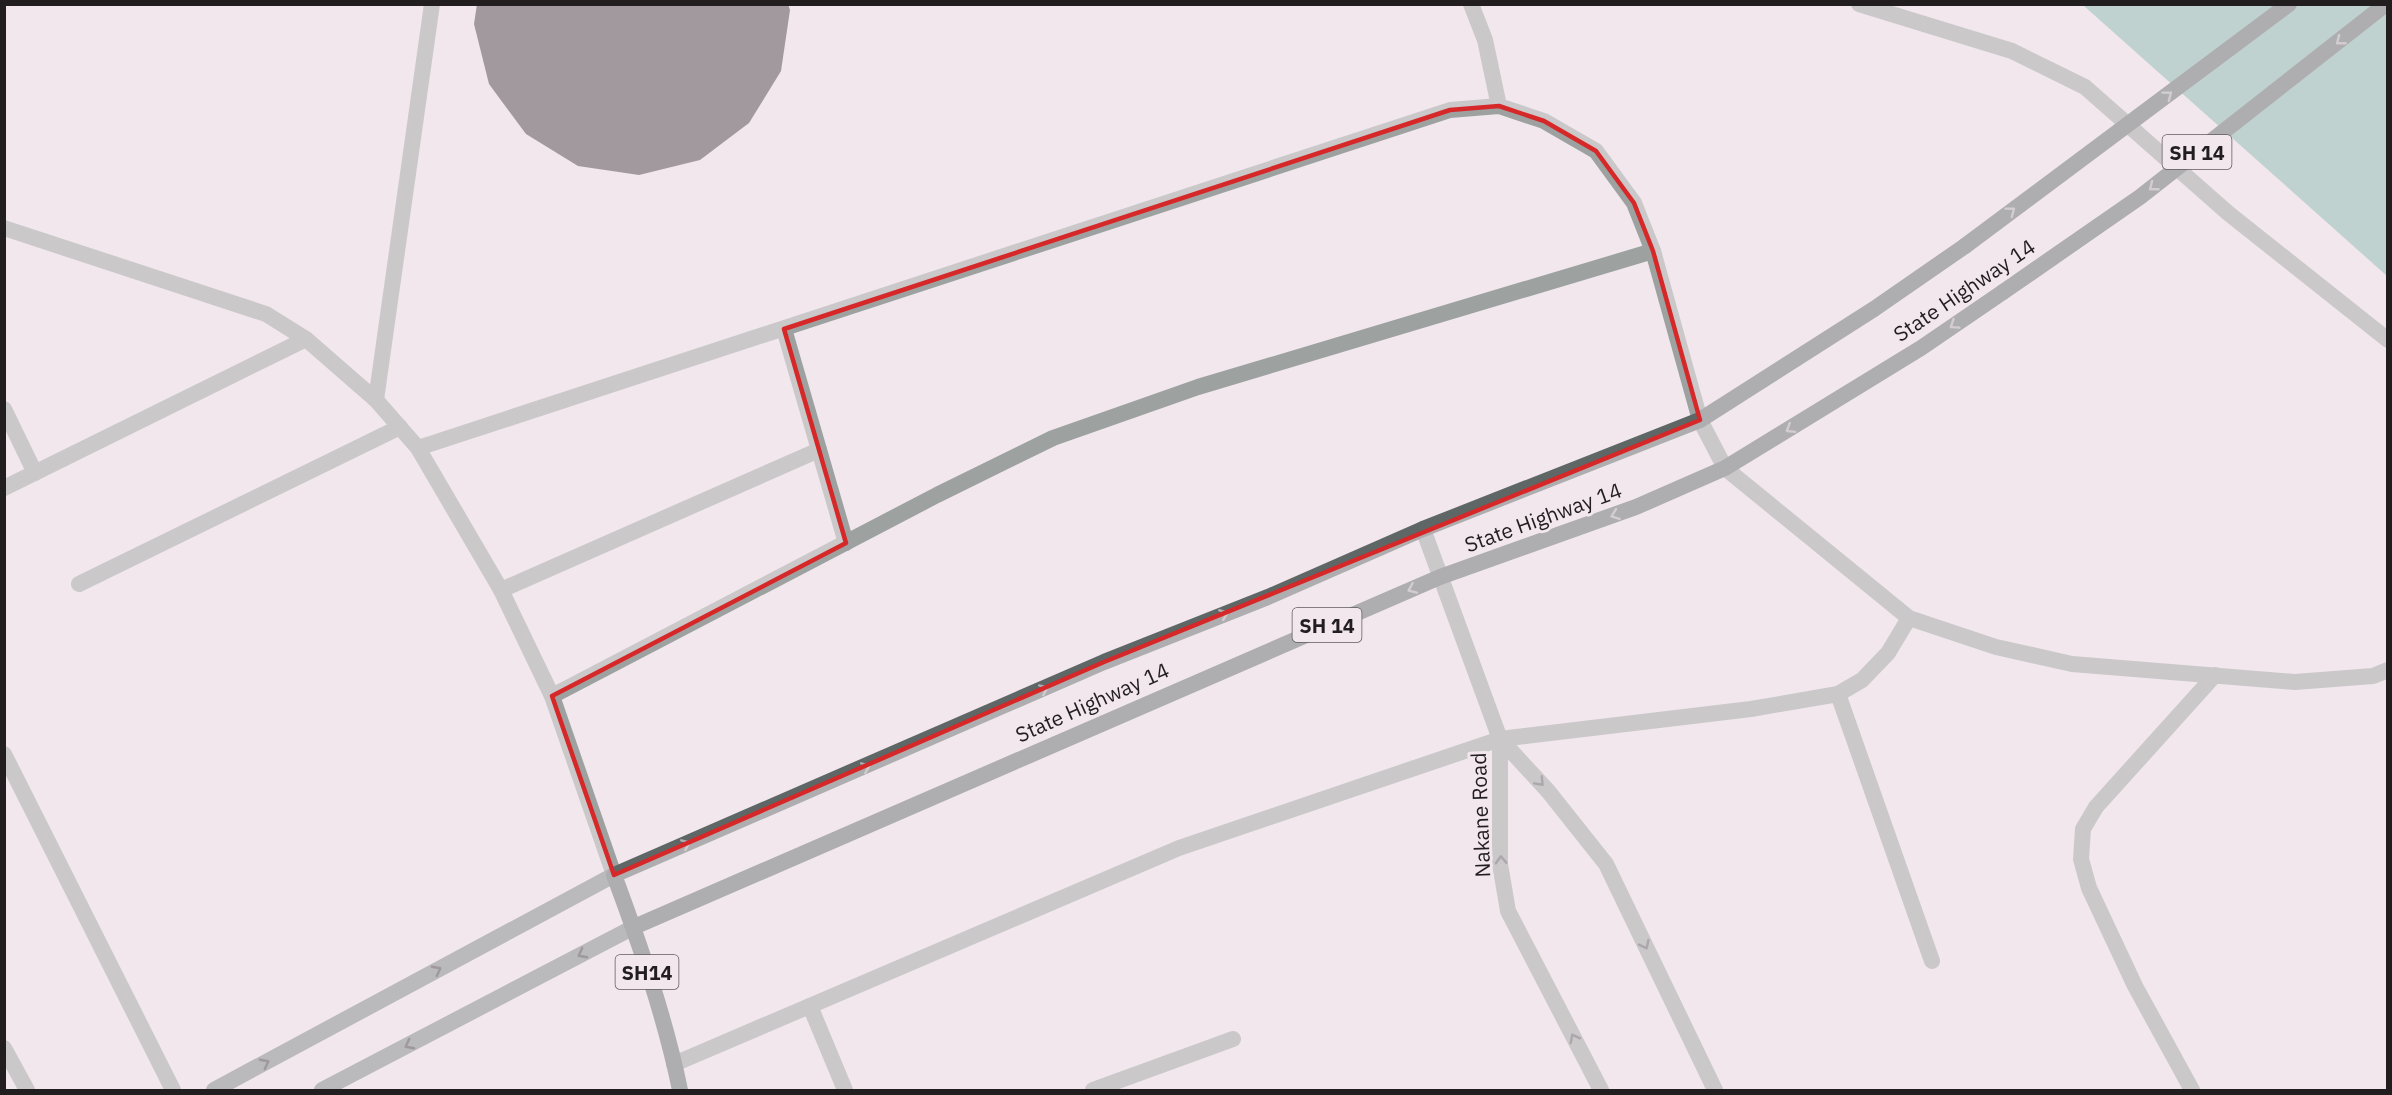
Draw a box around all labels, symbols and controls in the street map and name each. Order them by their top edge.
one-way arrow [2336,33,2347,44]
one-way arrow [2161,91,2172,102]
road number: SH 14 [2162,135,2232,169]
one-way arrow [2149,180,2160,191]
one-way arrow [2005,207,2016,218]
street label: State Highway 14 [1888,232,2040,348]
one-way arrow [1950,318,1961,329]
one-way arrow [1786,422,1796,434]
street label: State Highway 14 [1461,476,1625,558]
one-way arrow [1610,507,1621,520]
one-way arrow [1408,582,1419,594]
road number: SH 14 [1292,608,1362,642]
one-way arrow [1219,609,1229,622]
street label: State Highway 14 [1011,656,1173,748]
one-way arrow [1038,684,1049,696]
street label: Nakane Road [1464,752,1496,878]
one-way arrow [859,762,870,774]
one-way arrow [1533,775,1544,786]
one-way arrow [680,839,691,851]
one-way arrow [1495,855,1508,864]
one-way arrow [1637,938,1649,949]
one-way arrow [578,947,588,958]
road number: SH14 [616,955,678,989]
one-way arrow [431,966,441,977]
one-way arrow [1570,1034,1581,1045]
one-way arrow [405,1038,415,1049]
one-way arrow [259,1059,269,1070]

